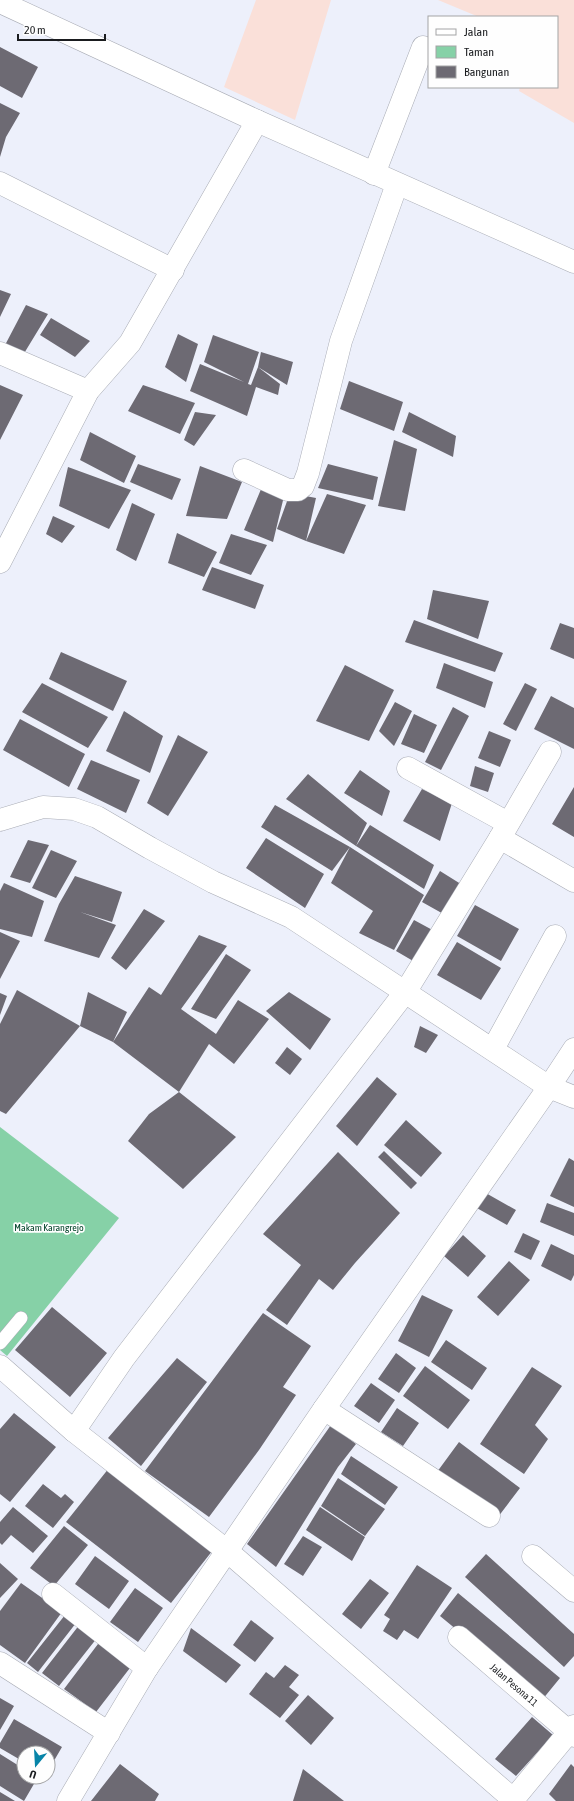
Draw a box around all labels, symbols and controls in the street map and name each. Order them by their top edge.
scale bar [18,16,105,42]
legend [428,16,558,88]
text: 20 m [24,23,46,37]
text: Jalan [464,25,488,39]
text: Taman [464,45,494,59]
text: Bangunan [464,65,509,79]
park label: Makam Karangrejo [14,1222,84,1233]
street label: Jalan Pesona 11 [488,1661,540,1709]
north arrow [16,1745,56,1785]
text: U [28,1768,38,1781]

